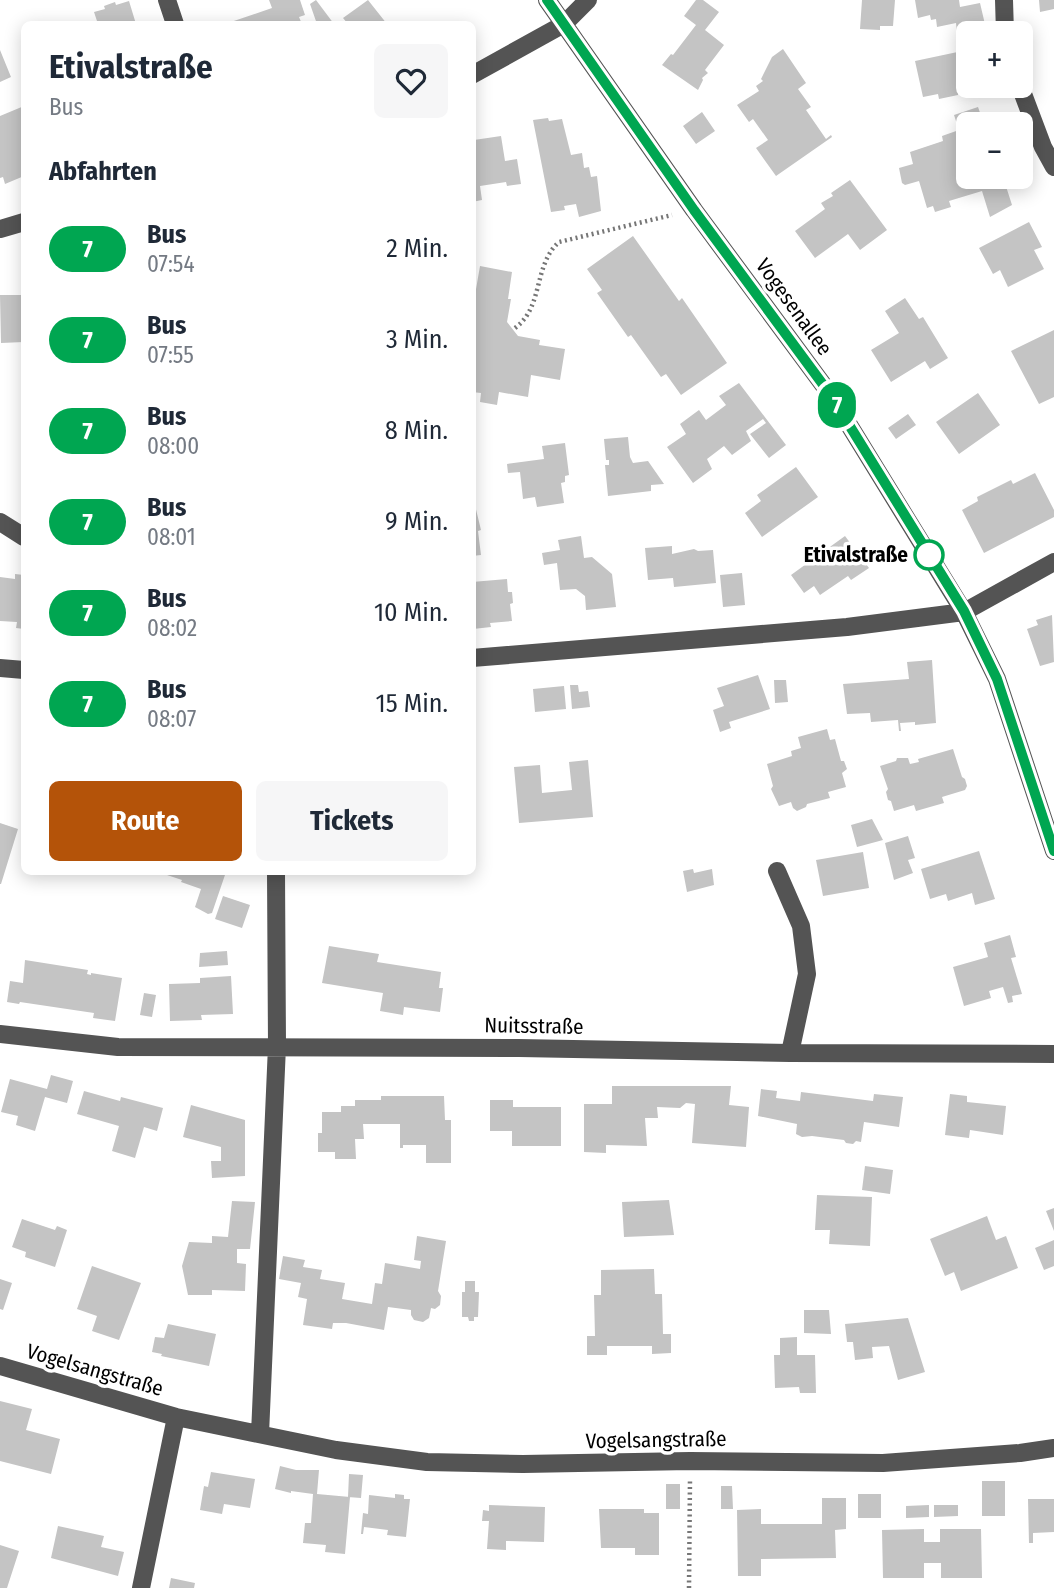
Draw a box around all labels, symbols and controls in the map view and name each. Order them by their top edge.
map controls [956,21,1033,189]
button: + [956,21,1033,98]
button: heart [374,44,448,118]
text: Etivalstraße [49,47,213,87]
text: Bus [49,93,83,121]
button: − [956,112,1033,189]
text: Abfahrten [49,156,157,187]
text: Bus [147,219,186,250]
text: 2 Min. [386,233,448,264]
text: 7 [82,235,93,263]
text: 07:54 [147,250,195,278]
street label: Vogesenallee [750,254,838,360]
text: Bus [147,310,186,341]
text: 3 Min. [386,324,448,355]
text: 7 [82,326,93,354]
text: 07:55 [147,341,194,369]
line badge: 7 [814,382,860,428]
text: 7 [832,391,842,419]
text: Bus [147,401,186,432]
text: 8 Min. [385,415,448,446]
text: 7 [82,417,93,445]
text: 08:00 [147,432,199,460]
text: Bus [147,492,186,523]
text: 9 Min. [385,506,448,537]
text: 7 [82,508,93,536]
text: 08:01 [147,523,196,551]
marker: Etivalstraße [914,540,944,570]
place label: Etivalstraße [804,542,908,568]
text: Bus [147,583,186,614]
text: 10 Min. [374,597,448,628]
text: 7 [82,599,93,627]
text: 08:02 [147,614,197,642]
text: Bus [147,674,186,705]
text: 15 Min. [376,688,448,719]
text: 7 [82,690,93,718]
text: 08:07 [147,705,196,733]
button: Route [49,781,242,861]
button: Tickets [256,781,448,861]
street label: Nuitsstraße [484,1012,584,1040]
street label: Vogelsangstraße [24,1338,166,1402]
street label: Vogelsangstraße [585,1426,727,1454]

